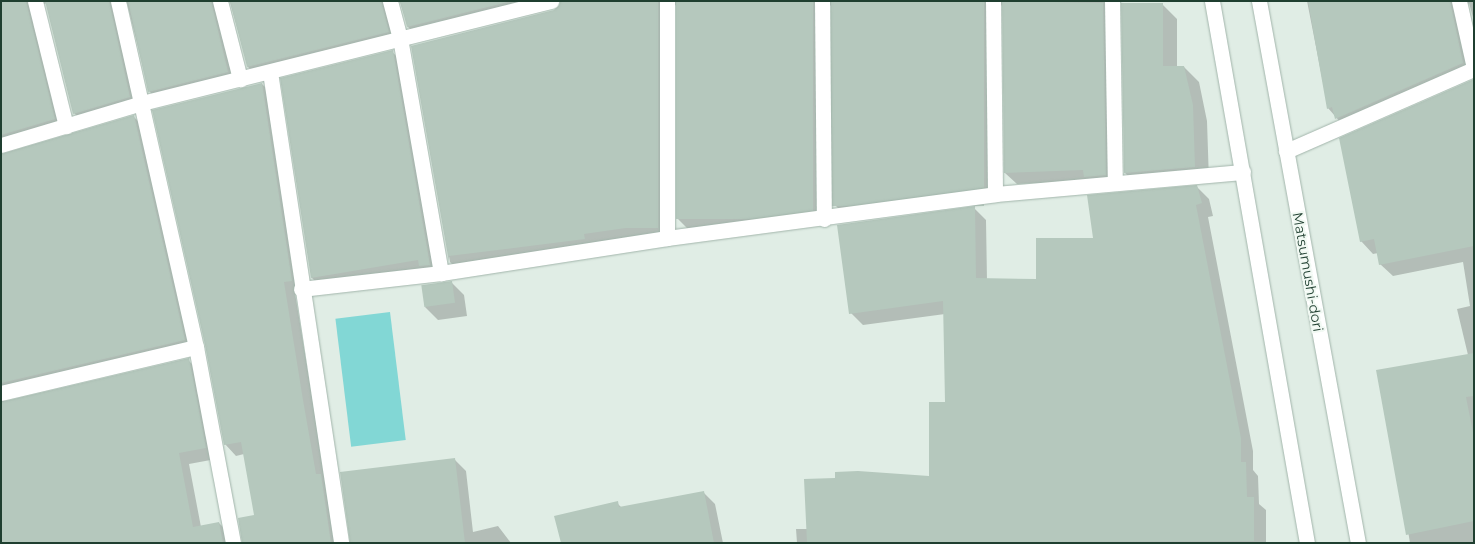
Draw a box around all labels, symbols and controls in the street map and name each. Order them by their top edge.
street label: Matsumushi-dori [1289,211,1327,333]

